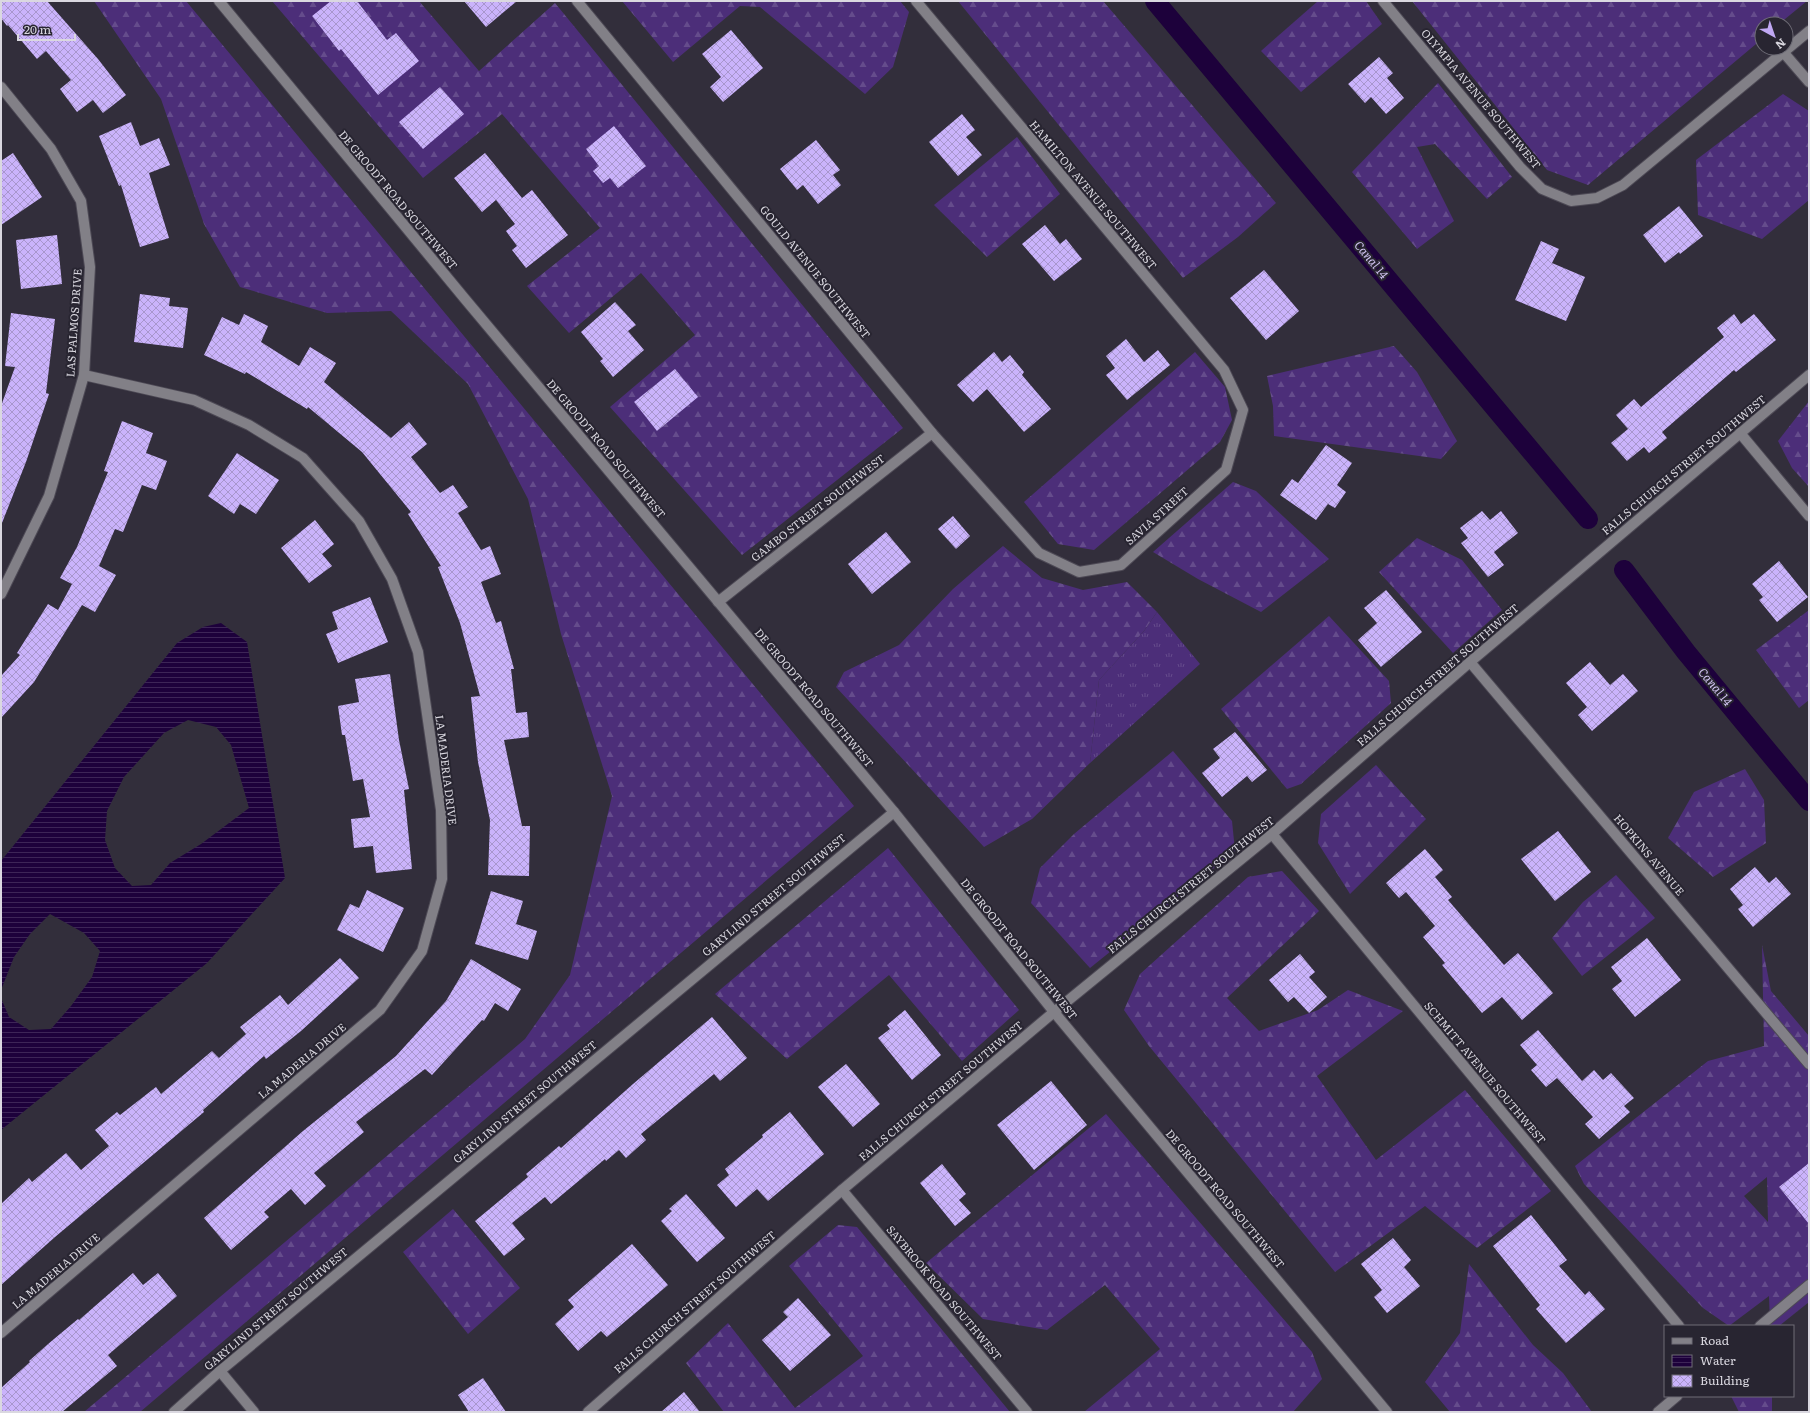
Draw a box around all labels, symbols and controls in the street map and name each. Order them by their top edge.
scale bar [18,16,75,42]
north arrow [1754,16,1794,56]
text: 20 m [24,20,51,38]
street label: OLYMPIA AVENUE SOUTHWEST [1418,25,1545,172]
text: N [1772,35,1790,54]
street label: HAMILTON AVENUE SOUTHWEST [1026,116,1161,272]
street label: DE GROODT ROAD SOUTHWEST [336,126,462,272]
street label: GOULD AVENUE SOUTHWEST [757,201,875,341]
water label: Canal 14 [1350,236,1393,283]
street label: LAS PALMOS DRIVE [61,268,85,378]
street label: DE GROODT ROAD SOUTHWEST [544,375,670,521]
street label: FALLS CHURCH STREET SOUTHWEST [1598,391,1769,538]
street label: GAMBO STREET SOUTHWEST [747,450,888,565]
street label: SAVIA STREET [1121,482,1192,548]
street label: FALLS CHURCH STREET SOUTHWEST [1353,599,1522,749]
street label: DE GROODT ROAD SOUTHWEST [752,624,878,770]
water label: Canal 14 [1694,663,1737,710]
street label: LA MADERIA DRIVE [432,714,462,826]
street label: HOPKINS AVENUE [1611,810,1689,899]
street label: FALLS CHURCH STREET SOUTHWEST [1104,812,1277,957]
street label: GARYLIND STREET SOUTHWEST [698,829,849,959]
street label: DE GROODT ROAD SOUTHWEST [958,874,1082,1022]
street label: SCHMITT AVENUE SOUTHWEST [1421,998,1550,1147]
street label: FALLS CHURCH STREET SOUTHWEST [855,1017,1026,1164]
street label: LA MADERIA DRIVE [254,1019,349,1102]
street label: GARYLIND STREET SOUTHWEST [449,1036,600,1166]
street label: DE GROODT ROAD SOUTHWEST [1163,1125,1289,1271]
street label: SAYBROOK ROAD SOUTHWEST [883,1221,1006,1363]
street label: FALLS CHURCH STREET SOUTHWEST [610,1226,779,1376]
street label: LA MADERIA DRIVE [8,1229,103,1312]
street label: GARYLIND STREET SOUTHWEST [200,1243,351,1373]
legend [1664,1325,1794,1397]
text: Road [1700,1331,1730,1349]
text: Water [1700,1351,1736,1369]
text: Building [1700,1371,1750,1389]

